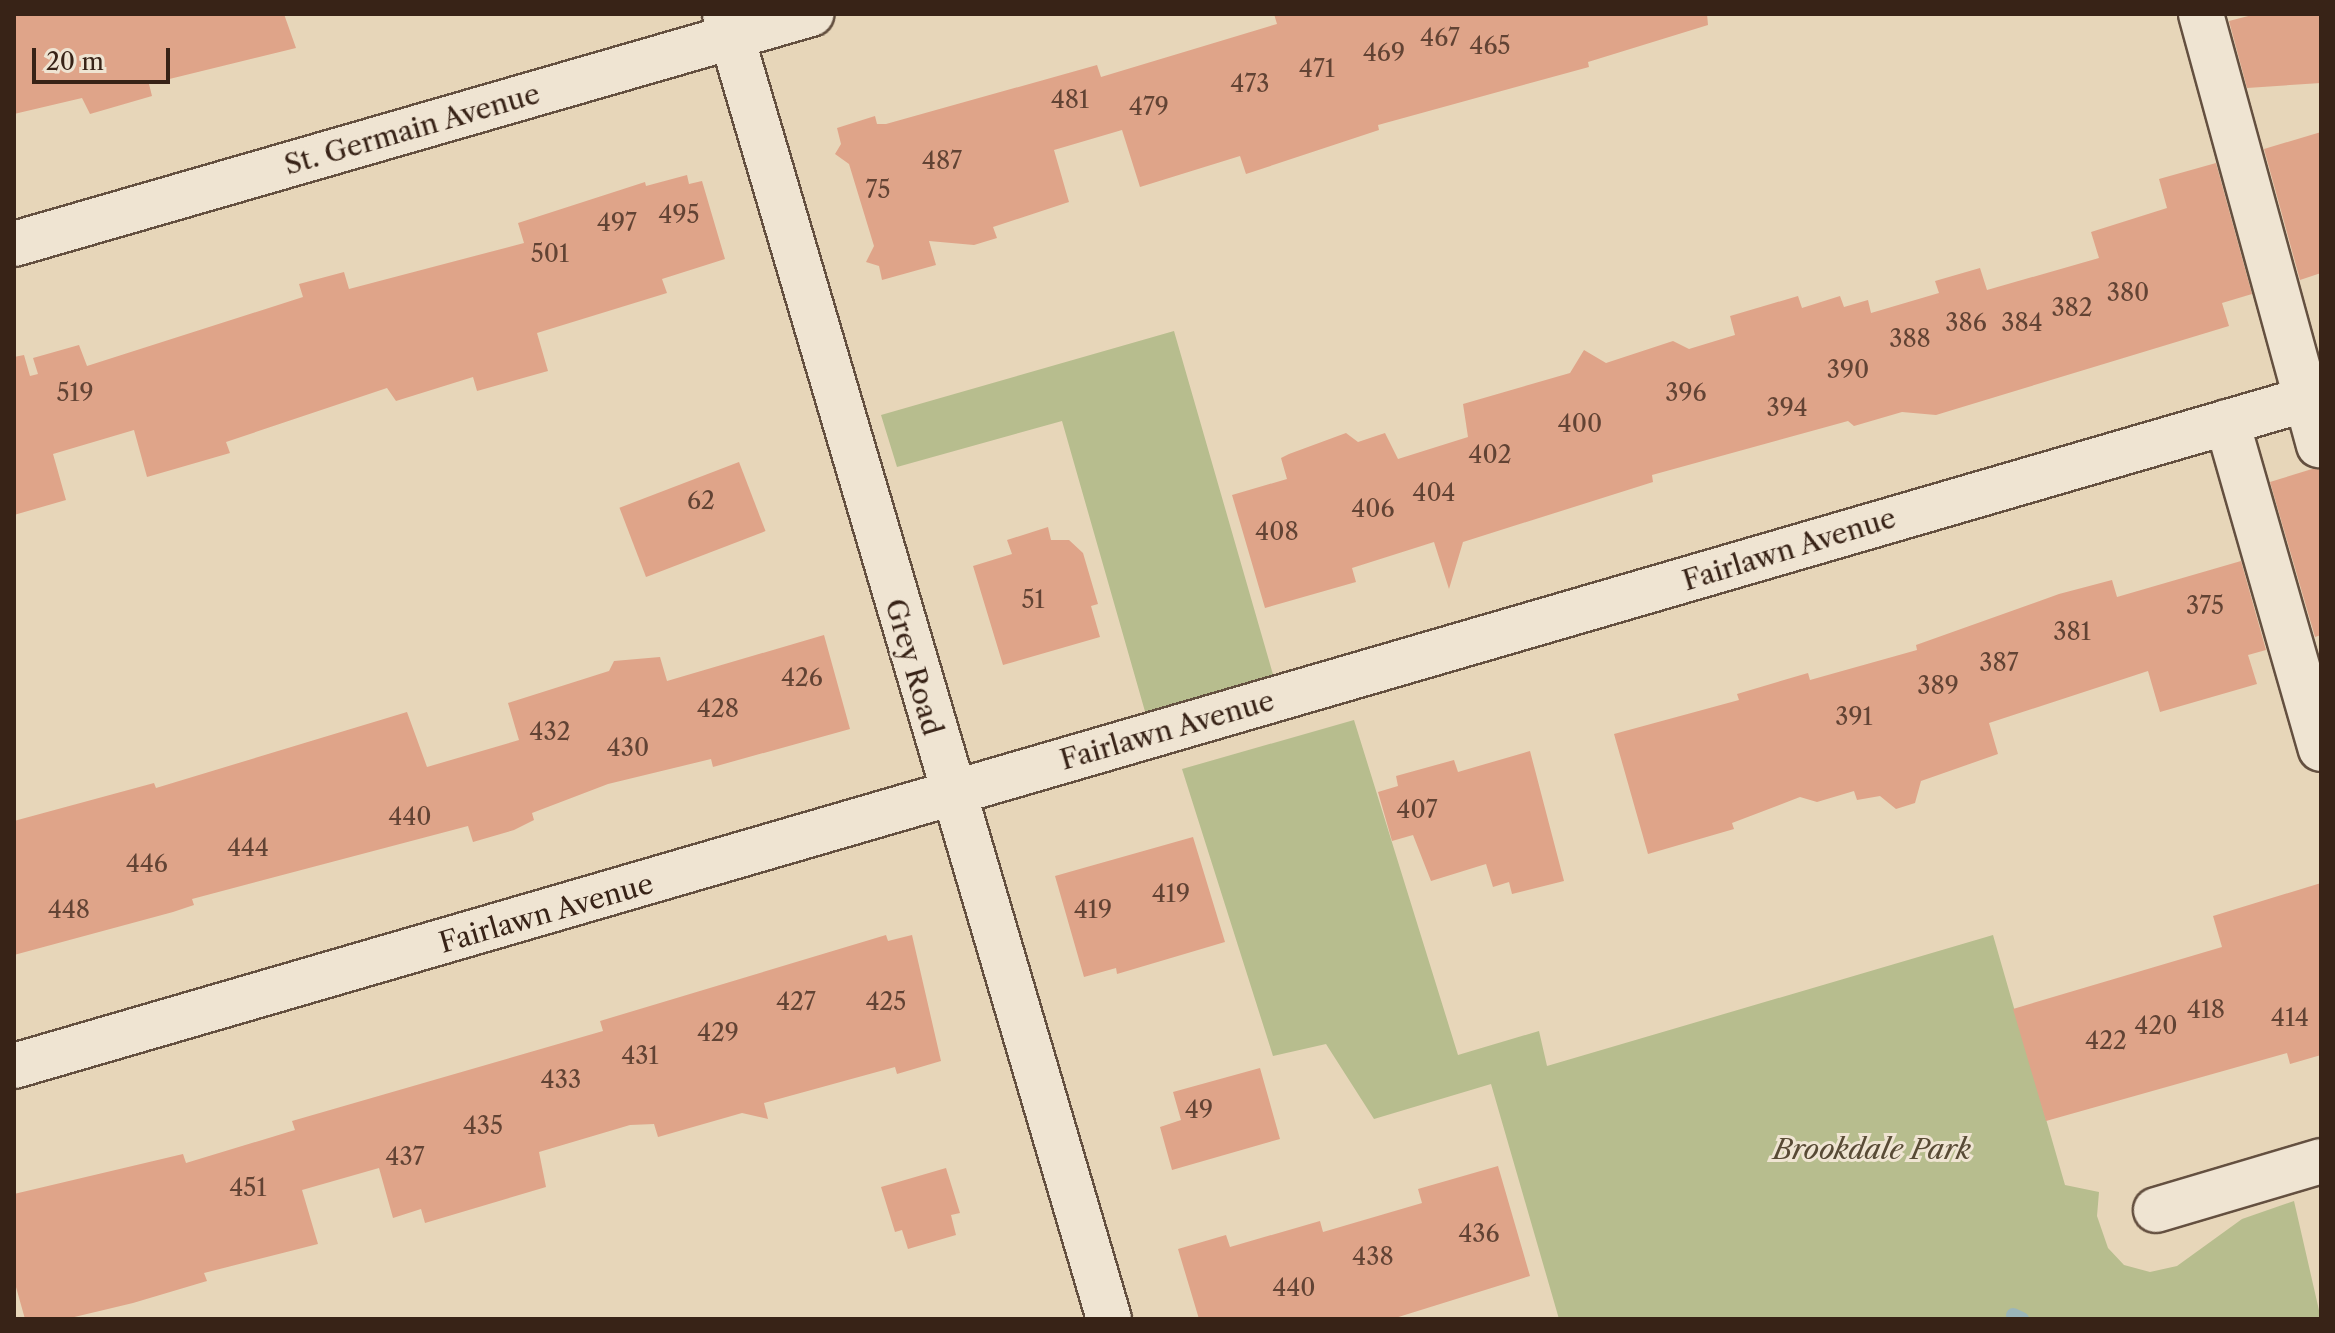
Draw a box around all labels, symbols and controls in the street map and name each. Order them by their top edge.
house number: 467 [1420,24,1460,52]
scale bar [36,32,174,82]
house number: 465 [1470,32,1510,60]
house number: 469 [1363,39,1405,67]
text: 20 m [46,47,104,76]
house number: 471 [1299,55,1335,83]
house number: 473 [1231,70,1269,98]
street label: St. Germain Avenue [280,76,544,182]
house number: 481 [1051,86,1089,114]
house number: 479 [1129,93,1169,121]
house number: 487 [922,147,962,175]
house number: 75 [866,176,890,204]
house number: 495 [659,201,699,229]
house number: 497 [597,209,637,237]
house number: 501 [531,240,569,268]
house number: 380 [2107,279,2149,307]
house number: 382 [2051,294,2093,322]
house number: 386 [1945,309,1987,337]
house number: 384 [2001,309,2043,337]
house number: 388 [1889,325,1931,353]
house number: 390 [1827,356,1869,384]
house number: 519 [56,379,94,407]
house number: 396 [1665,379,1707,407]
house number: 394 [1766,394,1808,422]
house number: 400 [1558,410,1602,438]
house number: 402 [1469,441,1511,469]
house number: 404 [1413,479,1455,507]
house number: 62 [687,487,715,515]
house number: 406 [1351,495,1395,523]
street label: Fairlawn Avenue [1678,500,1900,598]
house number: 408 [1255,518,1299,546]
house number: 51 [1021,586,1045,614]
house number: 375 [2186,592,2224,620]
street label: Grey Road [878,594,950,740]
house number: 381 [2053,618,2091,646]
house number: 387 [1979,649,2019,677]
house number: 426 [781,664,823,692]
house number: 389 [1917,672,1959,700]
street label: Fairlawn Avenue [1056,683,1278,777]
house number: 428 [697,695,739,723]
house number: 391 [1835,703,1873,731]
house number: 432 [530,718,570,746]
house number: 430 [607,734,649,762]
house number: 407 [1397,796,1437,824]
house number: 440 [389,803,431,831]
house number: 444 [227,834,269,862]
house number: 446 [126,850,168,878]
street label: Fairlawn Avenue [435,866,657,960]
house number: 419 [1152,880,1190,908]
house number: 448 [48,896,90,924]
house number: 419 [1074,896,1112,924]
house number: 427 [776,988,816,1016]
house number: 425 [866,988,906,1016]
house number: 418 [2187,996,2225,1024]
house number: 414 [2271,1004,2309,1032]
house number: 420 [2135,1012,2177,1040]
house number: 429 [697,1019,739,1047]
house number: 422 [2085,1027,2127,1055]
house number: 431 [621,1042,659,1070]
house number: 433 [541,1066,581,1094]
house number: 49 [1185,1096,1213,1124]
house number: 435 [463,1112,503,1140]
park label: Brookdale Park [1773,1132,1971,1166]
house number: 437 [386,1143,424,1171]
house number: 451 [230,1174,266,1202]
house number: 436 [1458,1220,1500,1248]
house number: 438 [1352,1243,1394,1271]
house number: 440 [1273,1274,1315,1302]

